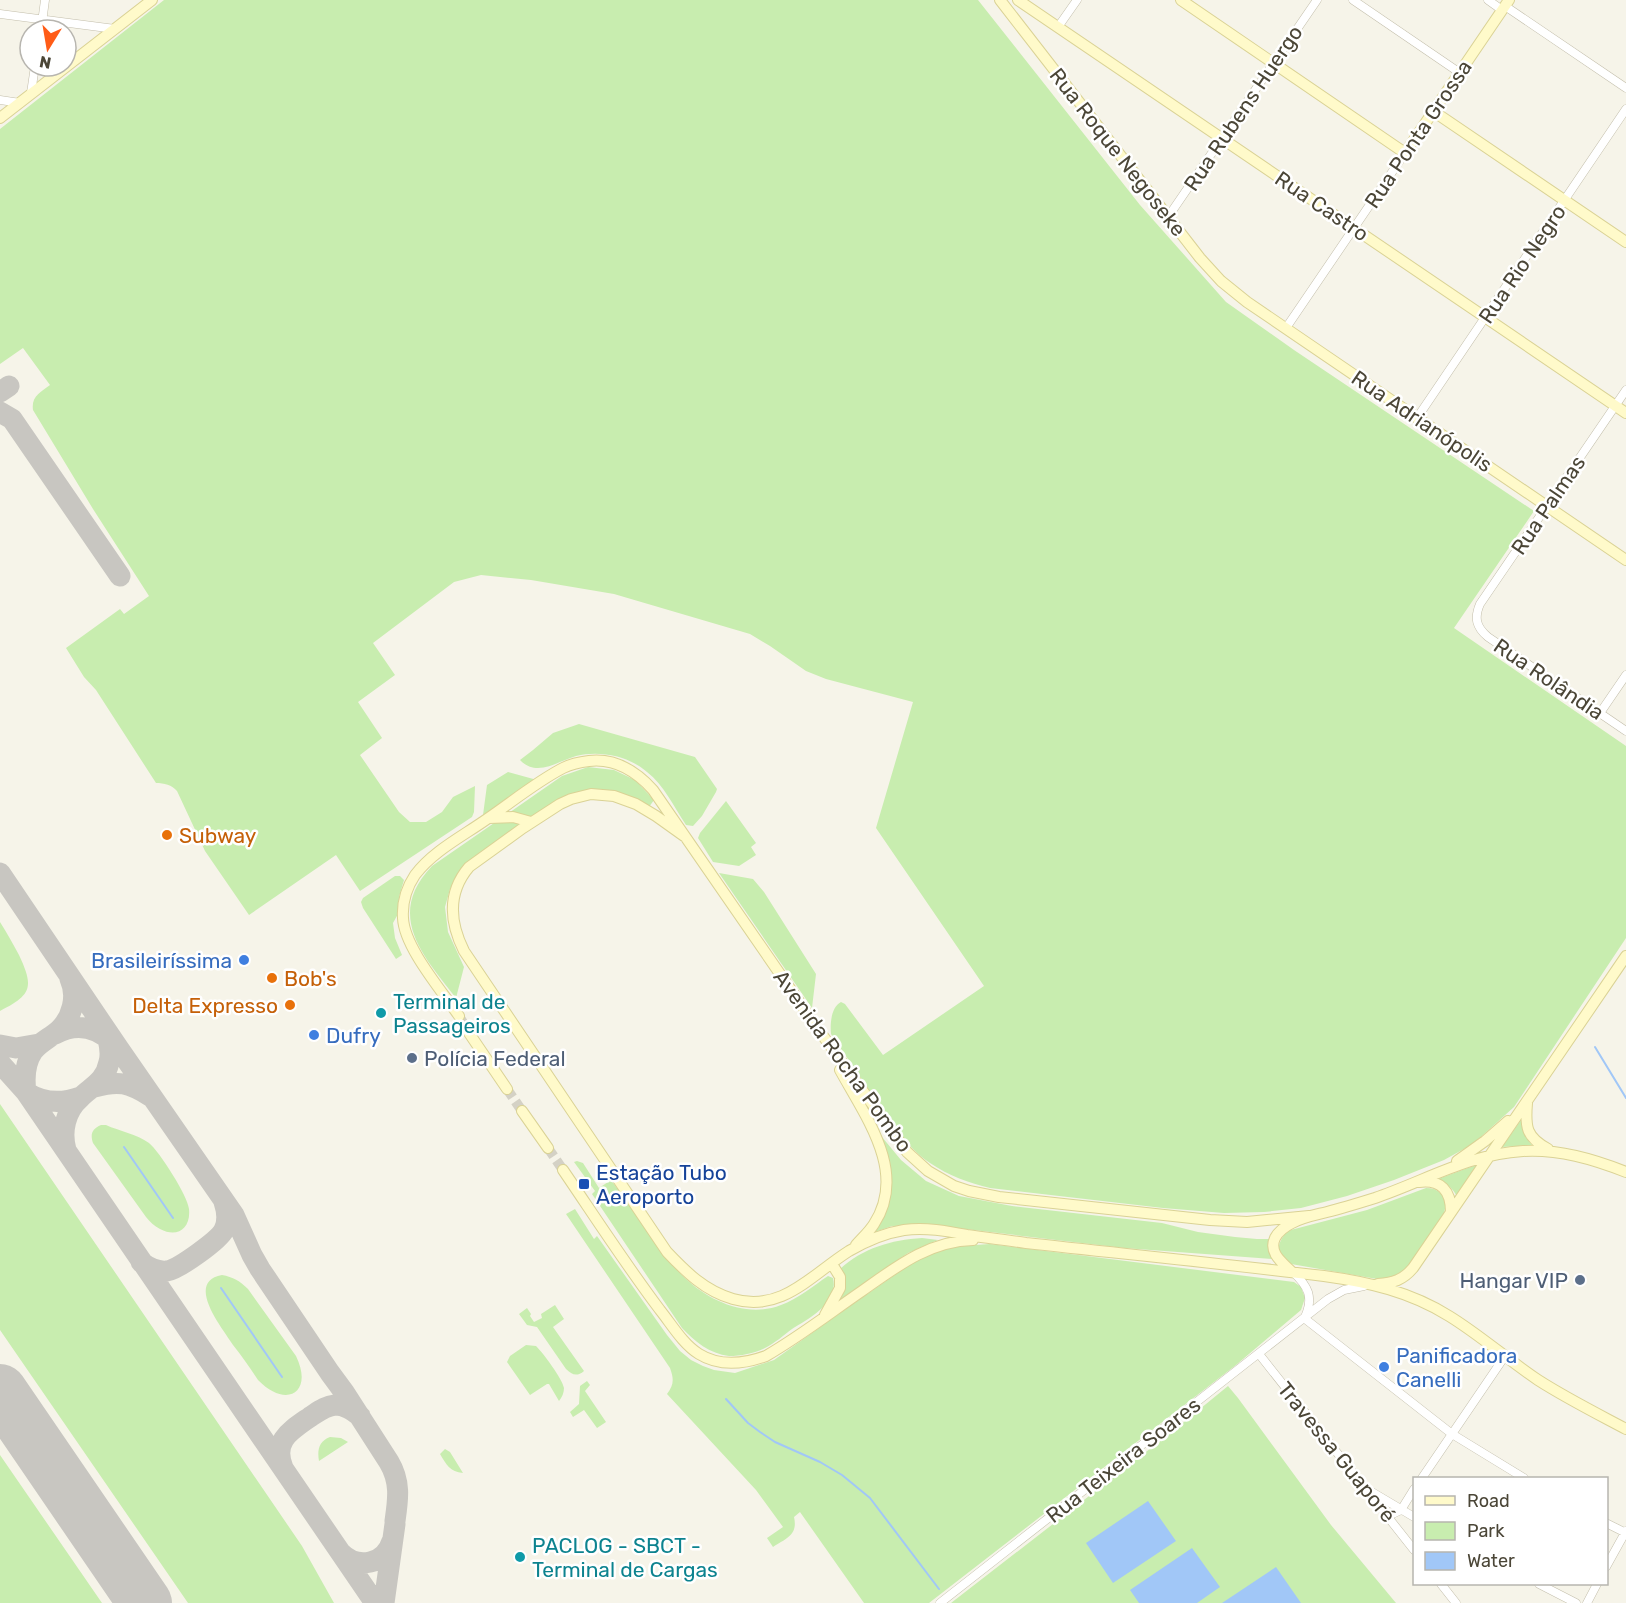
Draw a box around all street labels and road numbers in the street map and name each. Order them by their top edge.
street label: Rua Rubens Huergo [1178,21,1308,195]
street label: Rua Ponta Grossa [1359,55,1477,213]
street label: Rua Roque Negoseke [1045,63,1191,241]
street label: Rua Castro [1270,166,1374,246]
street label: Rua Rio Negro [1473,200,1571,328]
street label: Rua Adrianópolis [1347,365,1497,477]
street label: Rua Palmas [1506,451,1590,559]
street label: Rua Rolândia [1489,633,1609,725]
street label: Avenida Rocha Pombo [769,965,917,1157]
street label: Travessa Guaporé [1273,1377,1401,1527]
street label: Rua Teixeira Soares [1041,1392,1205,1528]

